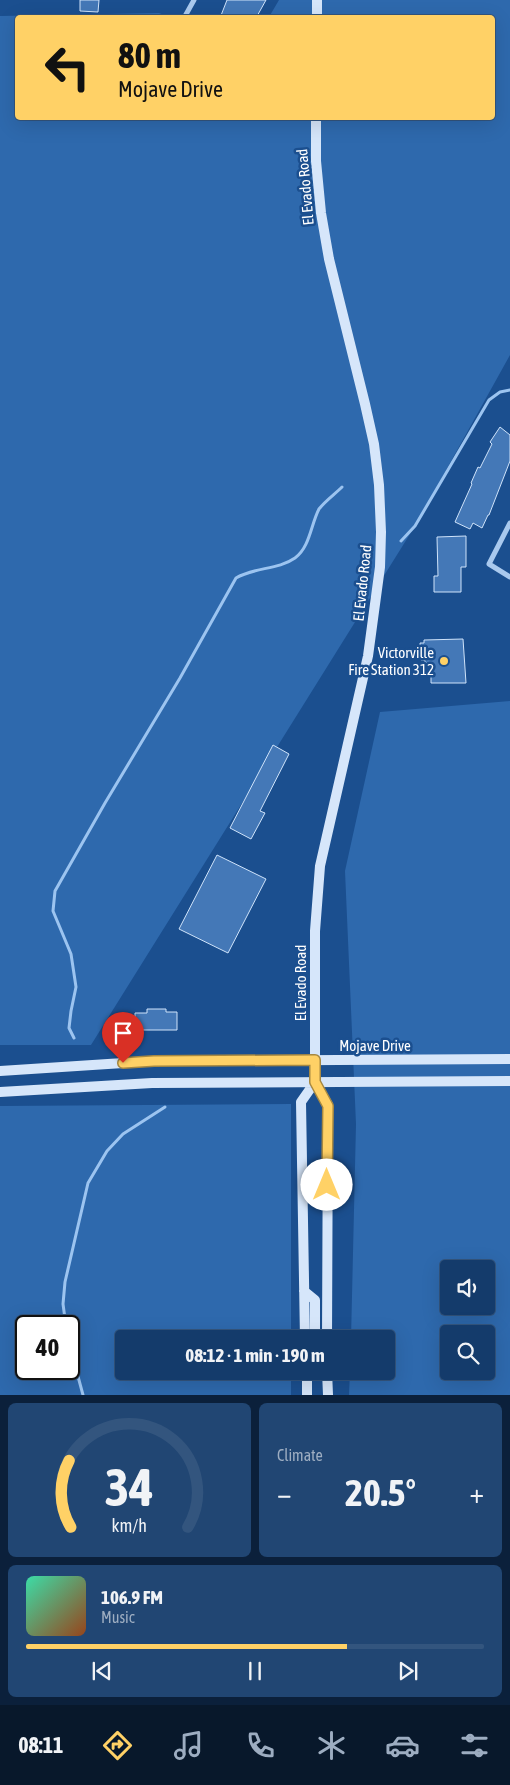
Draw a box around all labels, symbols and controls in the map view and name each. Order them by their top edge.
icon: left [35,35,100,100]
text: 80 m [118,35,181,75]
text: Mojave Drive [118,76,223,102]
street label: El Evado Road [293,148,317,226]
street label: El Evado Road [350,544,374,622]
place label: Victorville Fire Station 312 [348,644,434,678]
marker: Victorville Fire Station 312 [438,655,450,667]
street label: El Evado Road [292,945,309,1021]
pin [102,1012,144,1063]
icon: arrive [109,1019,137,1047]
street label: Mojave Drive [339,1037,411,1054]
position arrow [300,1158,352,1210]
map controls [440,1260,495,1380]
button: sound [440,1260,495,1315]
speed limit sign: 40 [15,1315,80,1380]
button: search [440,1325,495,1380]
text: 08:12 · 1 min · 190 m [185,1344,325,1366]
text: Climate [277,1446,323,1464]
text: 34 [105,1457,154,1517]
text: 20.5° [345,1471,416,1514]
text: − [277,1477,292,1509]
text: + [469,1477,484,1509]
text: km/h [112,1515,147,1536]
text: 106.9 FM [101,1586,163,1608]
text: Music [101,1608,135,1626]
icon: previous [88,1657,116,1685]
icon: pause [241,1657,269,1685]
icon: next [394,1657,422,1685]
icon: directions [100,1728,135,1763]
icon: music [171,1728,206,1763]
icon: phone [243,1728,278,1763]
icon: climate [314,1728,349,1763]
icon: car [385,1728,420,1763]
icon: filters [457,1728,492,1763]
text: 08:11 [18,1732,63,1758]

